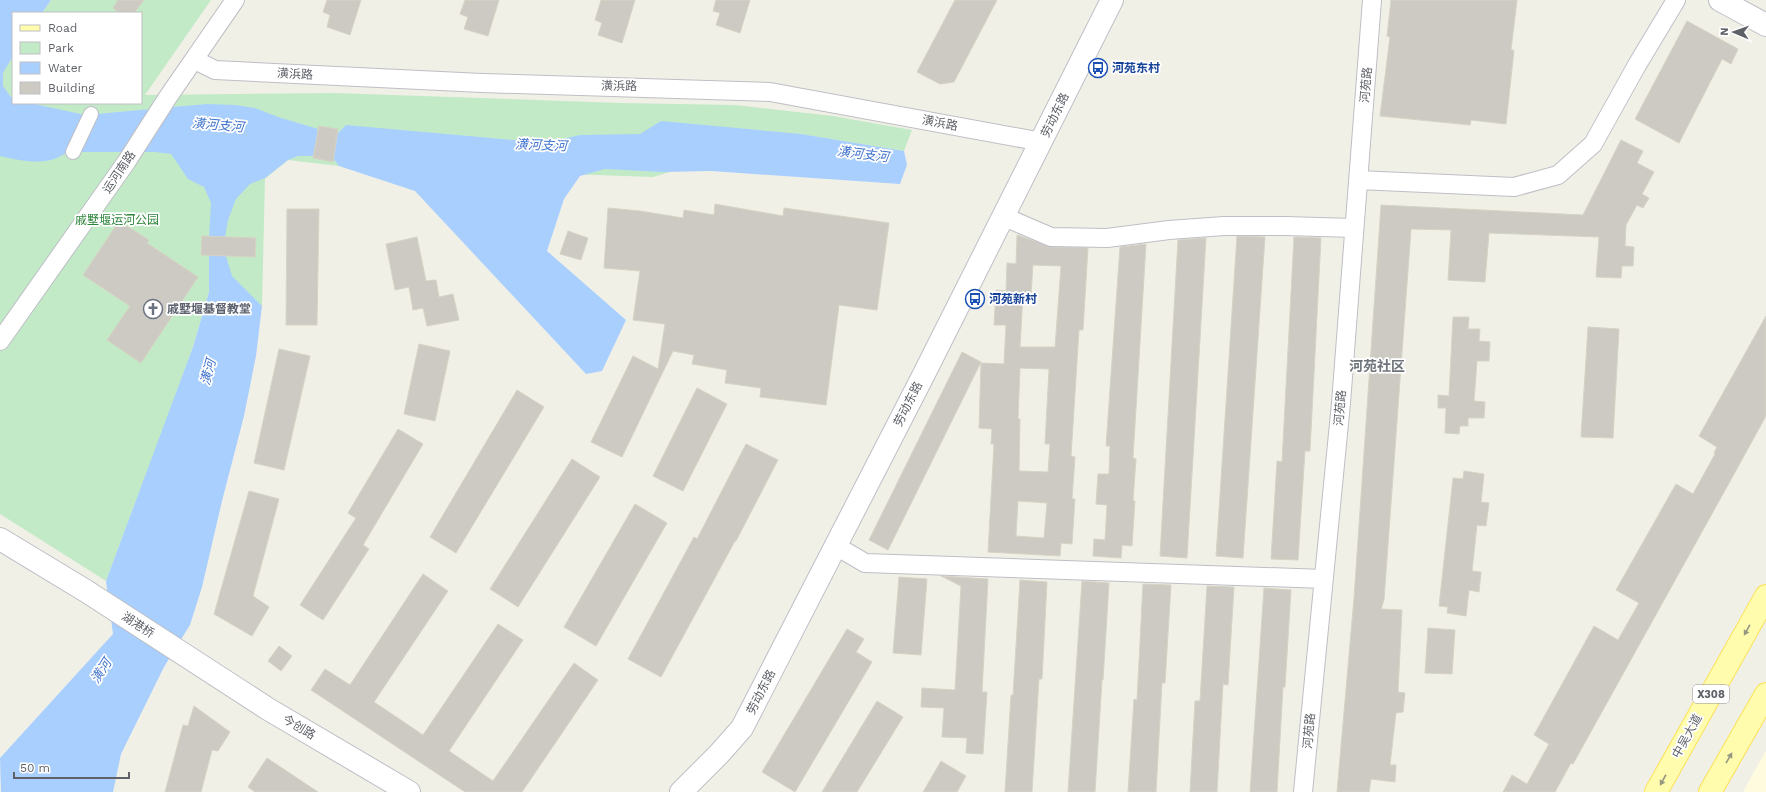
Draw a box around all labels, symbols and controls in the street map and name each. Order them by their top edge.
legend [12,12,142,104]
north arrow [1714,12,1754,52]
text: Road [48,21,77,35]
text: N [1718,27,1731,36]
text: Park [48,41,74,55]
bus stop icon: 河苑东村 [1087,57,1109,79]
text: Water [48,61,83,75]
place label: 河苑东村 [1112,61,1160,75]
street label: 潢浜路 [277,66,313,82]
street label: 河苑路 [1357,66,1375,104]
street label: 潢浜路 [601,79,637,93]
text: Building [48,81,95,95]
street label: 劳动东路 [1038,90,1072,140]
street label: 潢浜路 [921,113,959,133]
water label: 潢河支河 [191,115,248,135]
water label: 潢河支河 [515,137,570,154]
water label: 潢河支河 [836,143,893,165]
street label: 运河南路 [100,148,138,196]
park label: 戚墅堰运河公园 [75,213,159,227]
bus stop icon: 河苑新村 [964,288,986,310]
place label: 河苑新村 [989,292,1037,306]
church icon: 戚墅堰基督教堂 [142,298,164,320]
place label: 戚墅堰基督教堂 [167,302,251,316]
water label: 潢河 [197,355,219,387]
district label: 河苑社区 [1349,358,1405,374]
street label: 劳动东路 [891,379,925,429]
street label: 河苑路 [1331,389,1349,427]
street label: 湖港桥 [119,609,157,641]
one-way arrow [1743,624,1750,636]
water label: 潢河 [88,654,116,686]
street label: 劳动东路 [744,667,778,717]
road number: X308 [1693,685,1729,703]
street label: 今创路 [280,712,318,742]
street label: 河苑路 [1300,712,1318,750]
street label: 中吴大道 [1669,712,1705,760]
one-way arrow [1726,752,1733,764]
scale bar [14,754,129,780]
text: 50 m [20,761,50,775]
one-way arrow [1659,774,1666,786]

